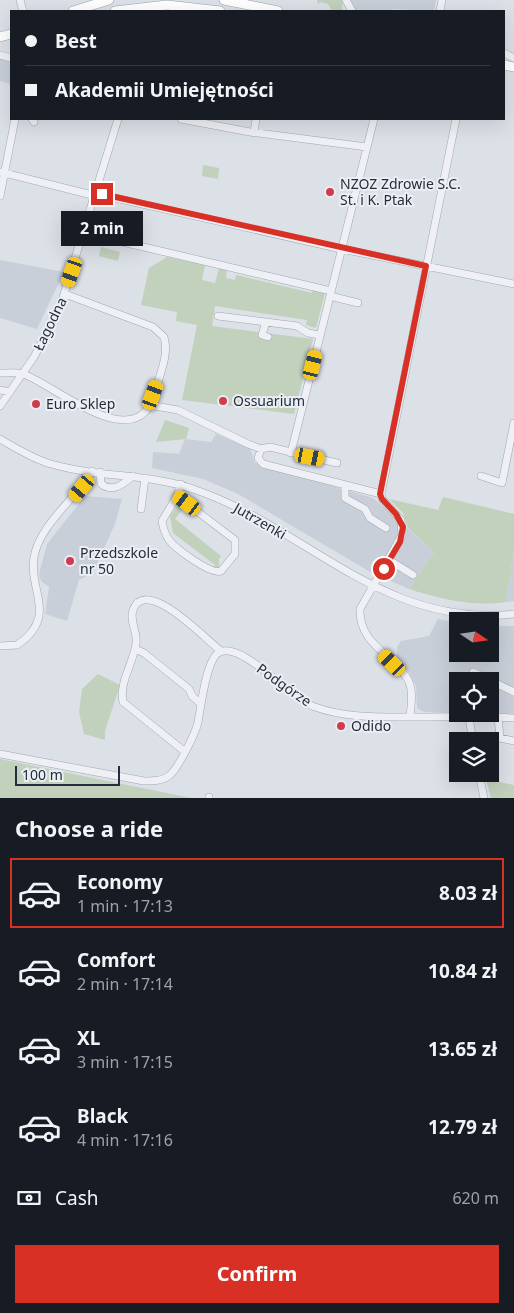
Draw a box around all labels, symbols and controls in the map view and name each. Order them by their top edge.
text: Best [55,28,97,54]
text: Akademii Umiejętności [55,77,274,103]
place label: NZOZ Zdrowie S.C. St. i K. Ptak [340,174,461,209]
route end [91,183,113,205]
marker: NZOZ Zdrowie S.C. St. i K. Ptak [324,186,336,198]
callout: 2 min [61,212,143,246]
text: 2 min [80,217,124,239]
car [60,255,83,289]
street label: Łagodna [28,294,71,354]
car [302,349,323,381]
car [140,378,165,412]
place label: Ossuarium [233,391,305,410]
place label: Euro Sklep [46,394,115,413]
marker: Ossuarium [217,395,229,407]
marker: Euro Sklep [30,398,42,410]
car [293,447,326,467]
car [66,472,97,504]
car [170,488,203,518]
street label: Jutrzenki [229,497,290,543]
place label: Przedszkole nr 50 [80,543,158,578]
marker: Przedszkole nr 50 [64,555,76,567]
route start [373,558,395,580]
north arrow [449,612,499,662]
map controls [449,612,499,782]
car [375,647,408,679]
street label: Podgórze [253,659,316,710]
button: locate [449,672,499,722]
place label: Odido [351,716,391,735]
marker: Odido [335,720,347,732]
button: layers [449,732,499,782]
scale bar [15,763,120,786]
text: 100 m [22,765,63,784]
text: Choose a ride [15,813,163,843]
text: Economy [77,869,163,895]
icon: car [17,871,62,916]
text: 8.03 zł [439,880,497,906]
text: 1 min · 17:13 [77,895,173,917]
text: Comfort [77,947,156,973]
icon: car [17,949,62,994]
text: 10.84 zł [428,958,497,984]
text: 2 min · 17:14 [77,973,173,995]
text: XL [77,1025,100,1051]
icon: car [17,1027,62,1072]
text: 13.65 zł [428,1036,497,1062]
text: 3 min · 17:15 [77,1051,173,1073]
text: Black [77,1103,128,1129]
icon: car [17,1105,62,1150]
text: 12.79 zł [428,1114,497,1140]
text: 4 min · 17:16 [77,1129,173,1151]
icon: cash [15,1184,43,1212]
text: Cash [55,1185,99,1211]
text: 620 m [452,1187,499,1209]
button: Confirm [15,1245,499,1303]

